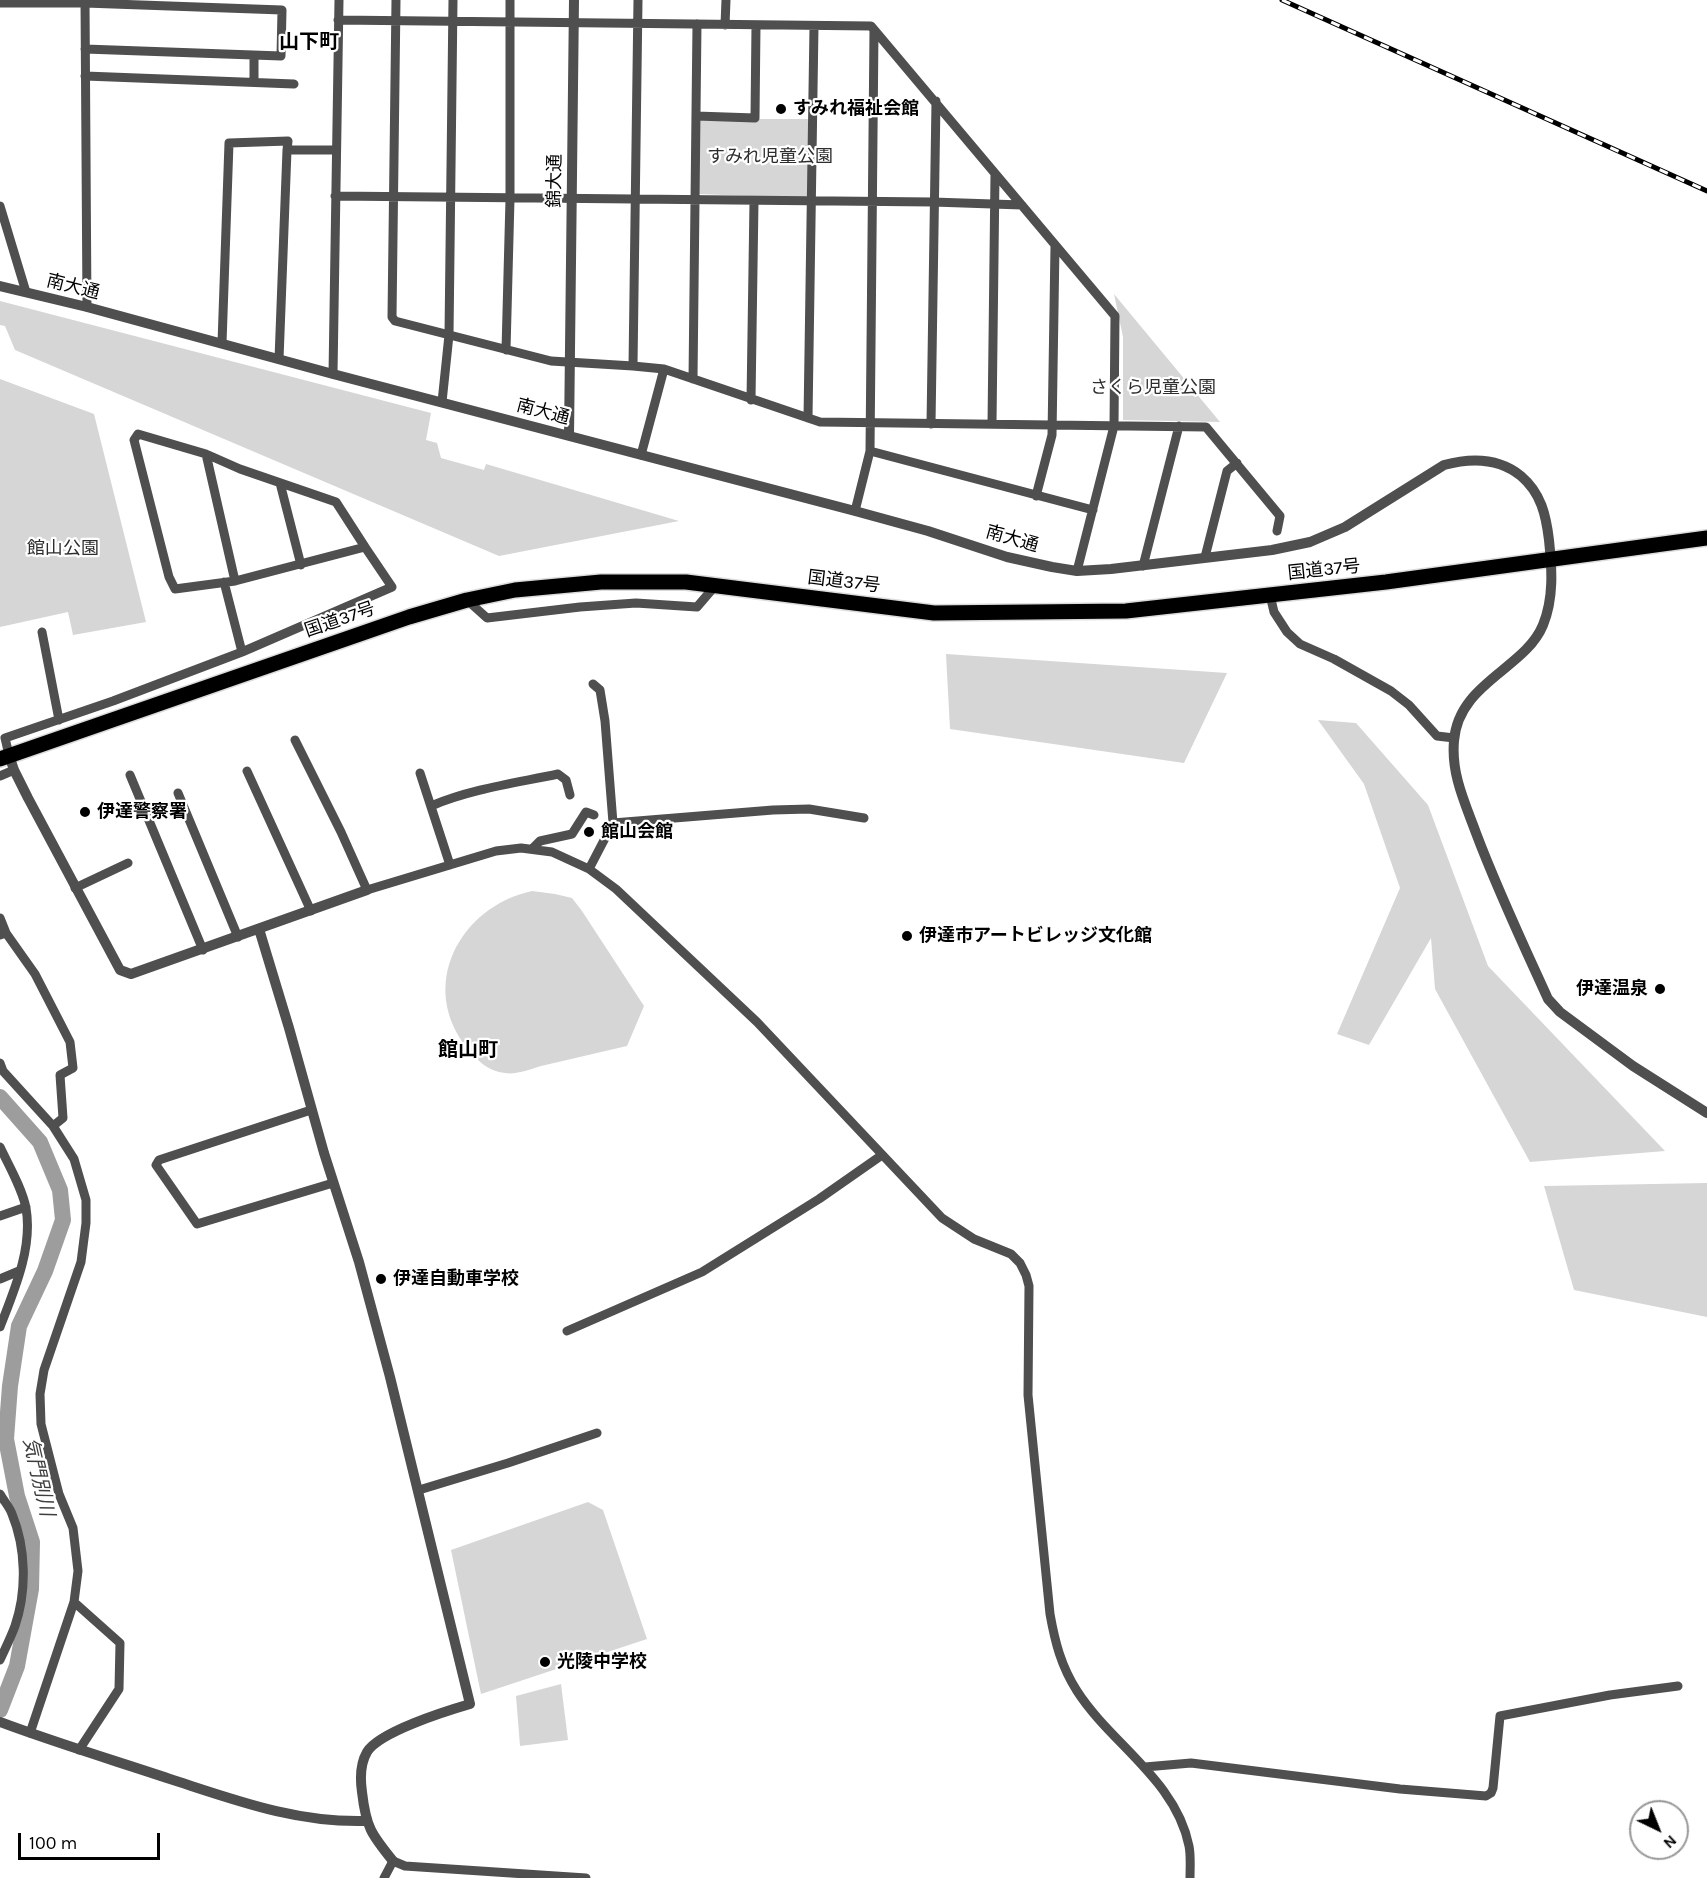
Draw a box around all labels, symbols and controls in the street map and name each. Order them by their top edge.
district label: 山下町 [279,30,339,54]
place label: すみれ福祉会館 [793,98,919,120]
marker: すみれ福祉会館 [774,102,788,116]
park label: すみれ児童公園 [707,146,833,168]
street label: 錦大通 [544,154,566,208]
street label: 南大通 [44,270,102,304]
park label: さくら児童公園 [1090,377,1216,399]
street label: 南大通 [514,395,572,429]
street label: 南大通 [983,521,1041,557]
park label: 館山公園 [27,538,99,560]
street label: 国道37号 [1287,555,1361,585]
street label: 国道37号 [806,567,882,597]
street label: 国道37号 [302,598,378,642]
place label: 伊達警察署 [97,801,187,823]
marker: 伊達警察署 [78,805,92,819]
place label: 館山会館 [601,821,673,843]
marker: 館山会館 [582,825,596,839]
place label: 伊達市アートビレッジ文化館 [919,925,1152,947]
marker: 伊達市アートビレッジ文化館 [900,929,914,943]
place label: 伊達温泉 [1576,978,1648,1000]
marker: 伊達温泉 [1653,982,1667,996]
district label: 館山町 [438,1038,498,1062]
place label: 伊達自動車学校 [393,1268,519,1290]
marker: 伊達自動車学校 [374,1272,388,1286]
water label: 気門別川 [17,1435,59,1519]
place label: 光陵中学校 [557,1651,647,1673]
marker: 光陵中学校 [538,1655,552,1669]
north arrow [1629,1800,1689,1860]
scale bar [21,1821,164,1859]
text: N [1660,1831,1681,1853]
text: 100 m [29,1832,77,1854]

